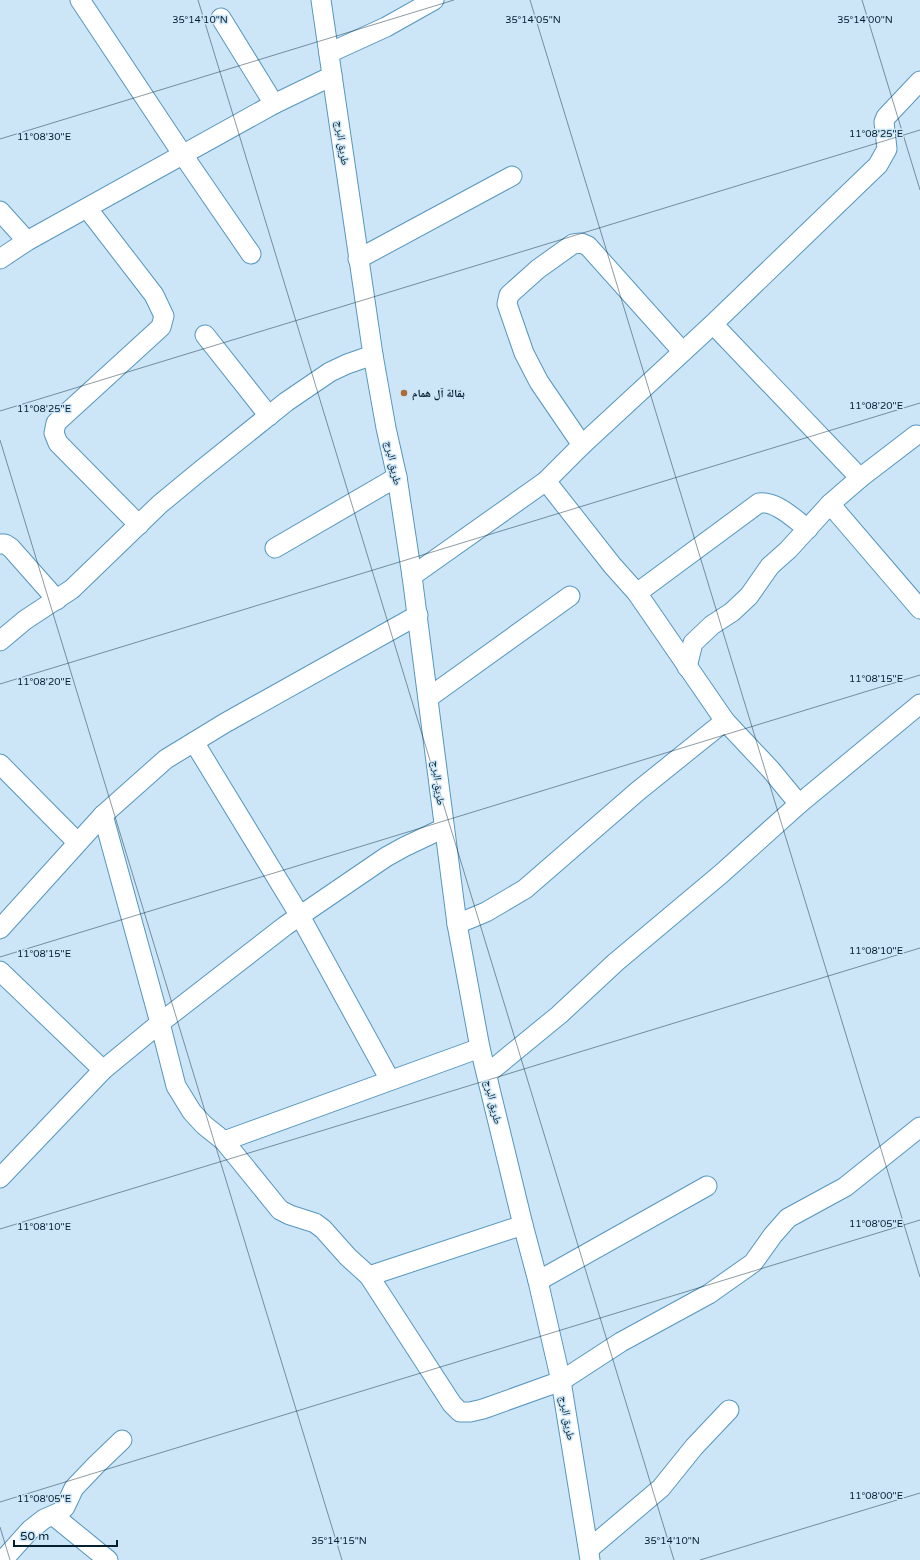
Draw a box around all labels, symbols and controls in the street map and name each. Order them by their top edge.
text: 35°14'10"N [172,14,228,26]
text: 35°14'05"N [505,14,561,26]
text: 35°14'00"N [837,14,893,26]
street label: طريق البرج [332,120,352,166]
text: 11°08'25"E [849,128,903,140]
text: 11°08'30"E [17,131,71,143]
place label: بقالة آل همام [412,387,465,401]
marker: بقالة آل همام [399,388,409,398]
text: 11°08'20"E [849,400,903,412]
text: 11°08'25"E [17,403,71,415]
street label: طريق البرج [382,440,404,486]
text: 11°08'15"E [849,673,903,685]
text: 11°08'20"E [17,676,71,688]
street label: طريق البرج [429,760,447,806]
text: 11°08'10"E [849,945,903,957]
text: 11°08'15"E [17,948,71,960]
street label: طريق البرج [482,1079,504,1125]
text: 11°08'05"E [849,1218,903,1230]
text: 11°08'10"E [17,1221,71,1233]
street label: طريق البرج [557,1395,577,1441]
text: 11°08'00"E [849,1490,903,1502]
text: 11°08'05"E [17,1493,71,1505]
scale bar [14,1522,117,1548]
text: 50 m [20,1529,49,1543]
text: 35°14'15"N [311,1535,367,1547]
text: 35°14'10"N [644,1535,700,1547]

